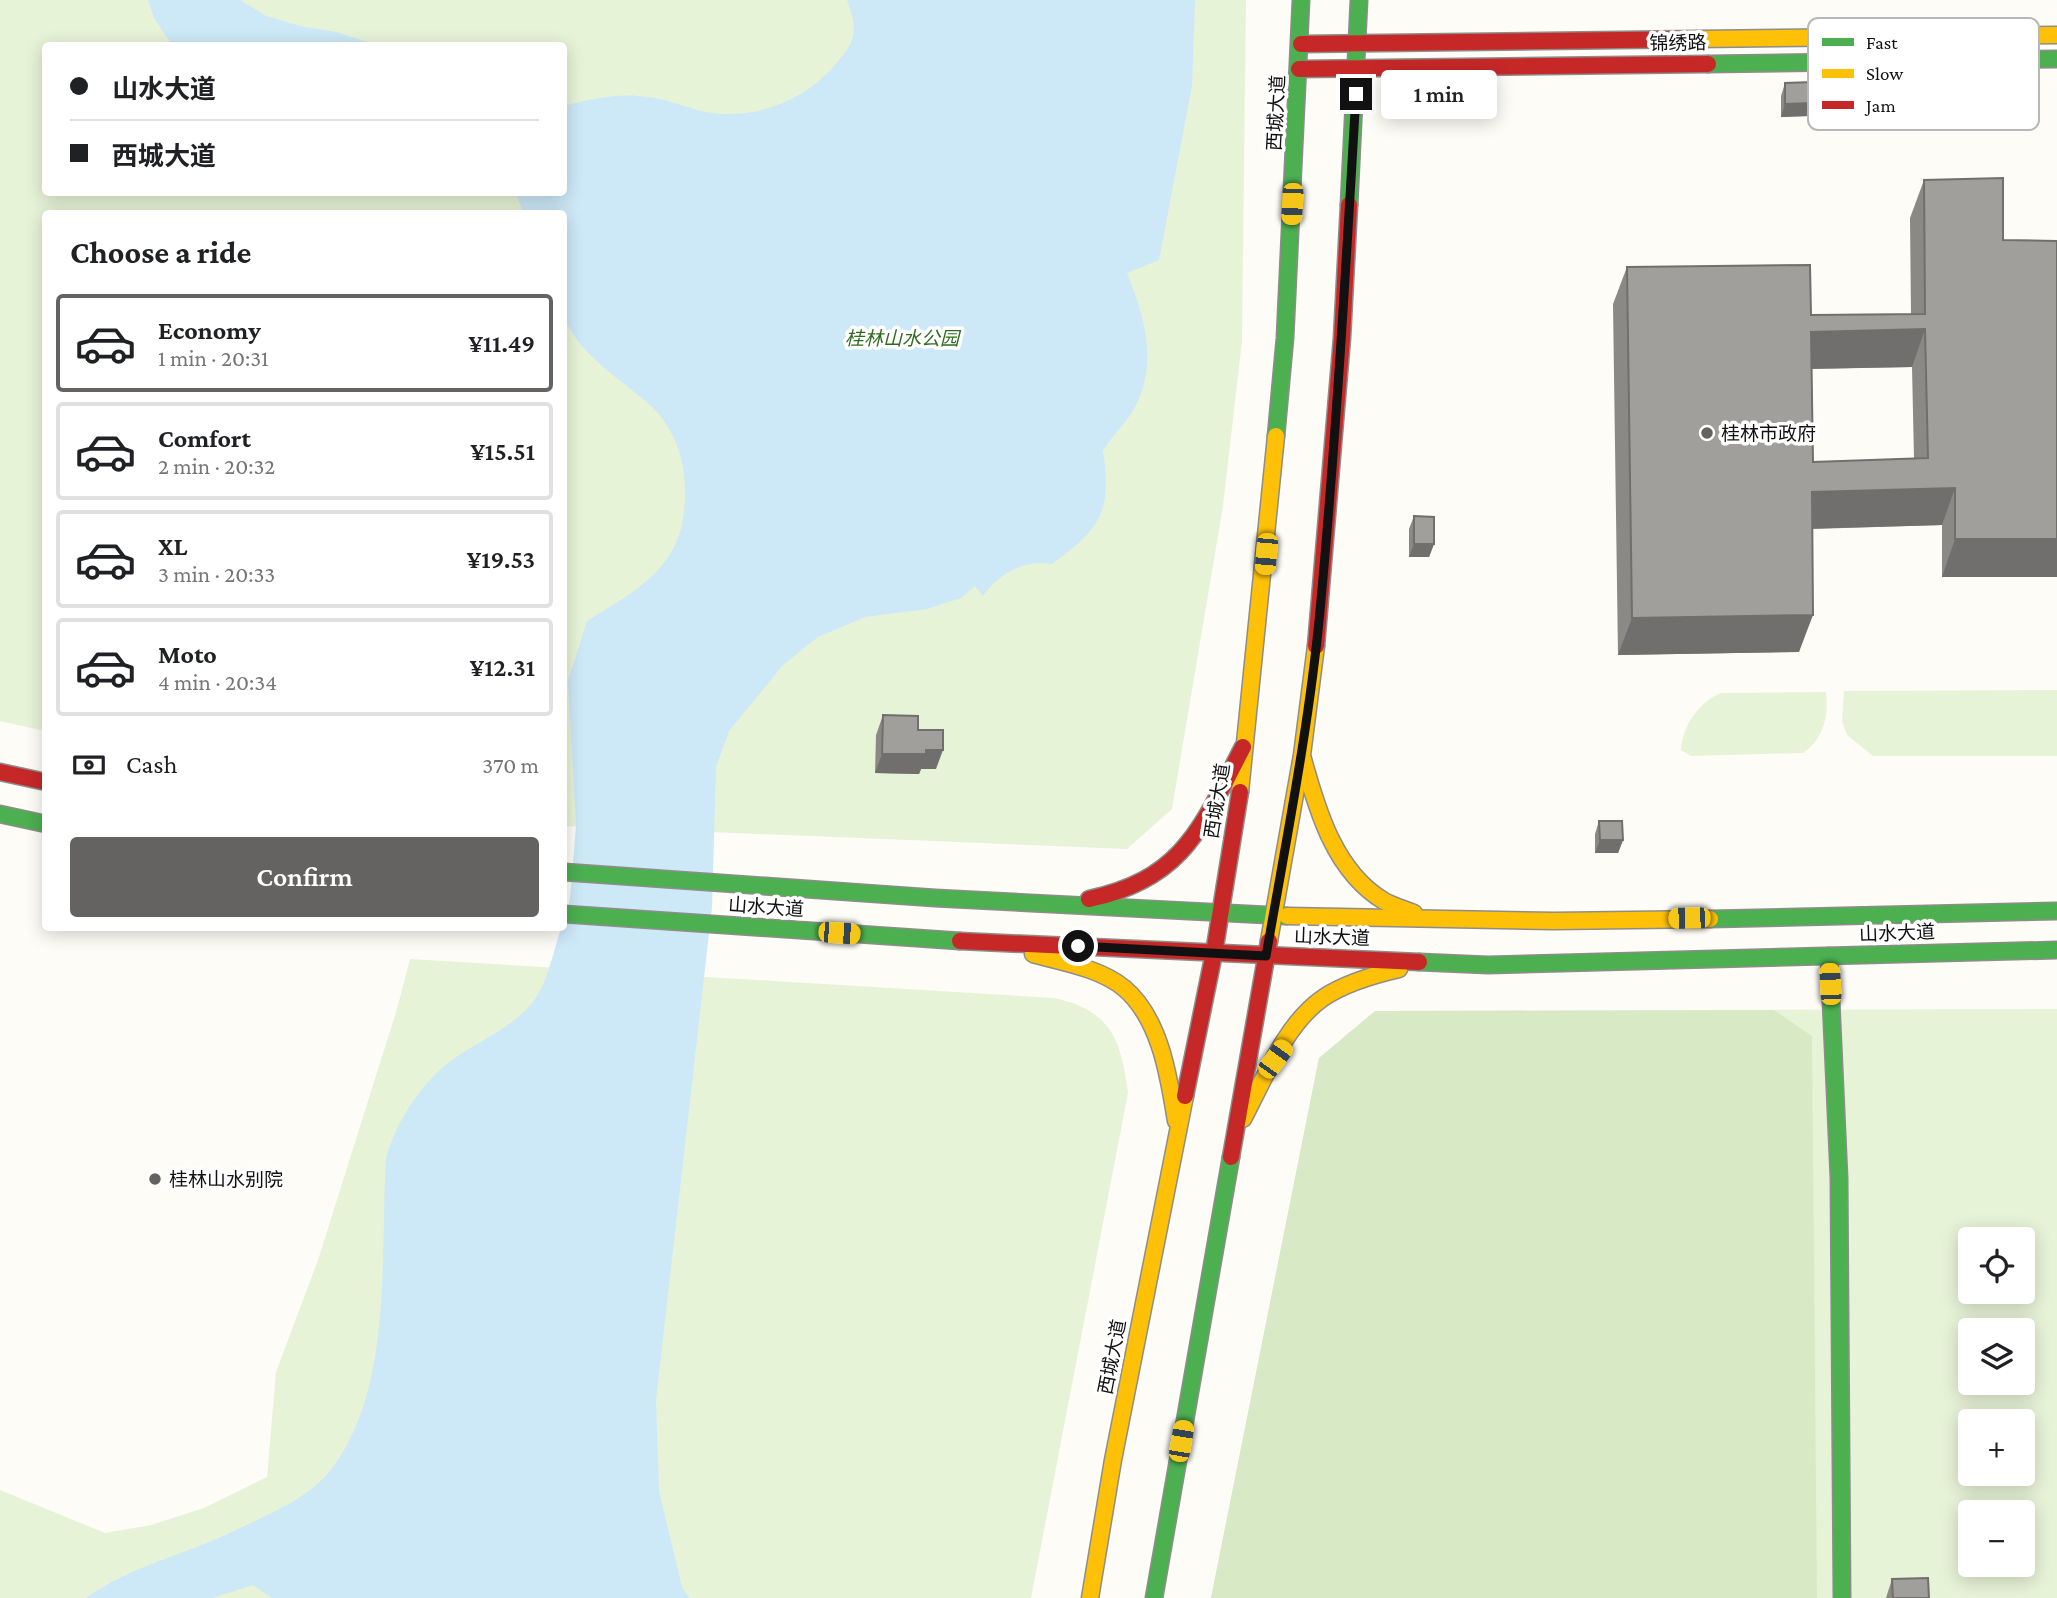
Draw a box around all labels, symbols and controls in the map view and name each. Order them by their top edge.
legend [1808,18,2039,130]
street label: 锦绣路 [1649,32,1707,54]
text: Fast [1866,32,1898,53]
text: Slow [1866,63,1903,84]
callout: 1 min [1380,70,1496,119]
street label: 西城大道 [1264,74,1288,152]
text: 山水大道 [112,75,216,104]
route end [1340,78,1372,110]
text: 1 min [1413,81,1465,107]
text: Jam [1864,95,1896,116]
text: 西城大道 [112,142,216,171]
car [1281,182,1304,226]
text: Choose a ride [70,234,251,270]
icon: car [74,312,137,375]
text: Economy [158,316,261,345]
park label: 桂林山水公园 [845,328,962,349]
text: ¥11.49 [468,329,535,358]
text: 1 min · 20:31 [158,345,269,371]
icon: car [74,420,137,483]
place label: 桂林市政府 [1721,423,1816,444]
text: Comfort [158,424,251,453]
marker: 桂林市政府 [1699,425,1715,441]
text: ¥15.51 [471,437,535,466]
text: 2 min · 20:32 [158,453,275,479]
icon: car [74,528,137,591]
text: XL [158,532,187,561]
car [1254,532,1279,576]
text: ¥19.53 [467,545,535,574]
text: 3 min · 20:33 [158,561,275,587]
icon: car [74,636,137,699]
text: Moto [158,640,217,669]
text: ¥12.31 [470,653,535,682]
text: 4 min · 20:34 [158,669,277,695]
icon: cash [70,746,108,784]
text: Cash [126,750,177,779]
text: 370 m [482,752,539,778]
street label: 西城大道 [1201,762,1233,840]
button: Confirm [70,837,539,917]
street label: 山水大道 [727,894,805,920]
car [1668,907,1711,929]
car [818,921,861,945]
street label: 山水大道 [1859,921,1935,945]
street label: 山水大道 [1294,925,1370,949]
route start [1062,930,1094,962]
car [1819,962,1842,1006]
car [1255,1036,1296,1082]
place label: 桂林山水别院 [169,1169,283,1190]
marker: 桂林山水别院 [147,1171,163,1187]
map controls [1958,1227,2035,1577]
button: locate [1958,1227,2035,1304]
street label: 西城大道 [1094,1318,1130,1396]
button: layers [1958,1318,2035,1395]
button: + [1958,1409,2035,1486]
car [1168,1418,1195,1464]
button: − [1958,1500,2035,1577]

